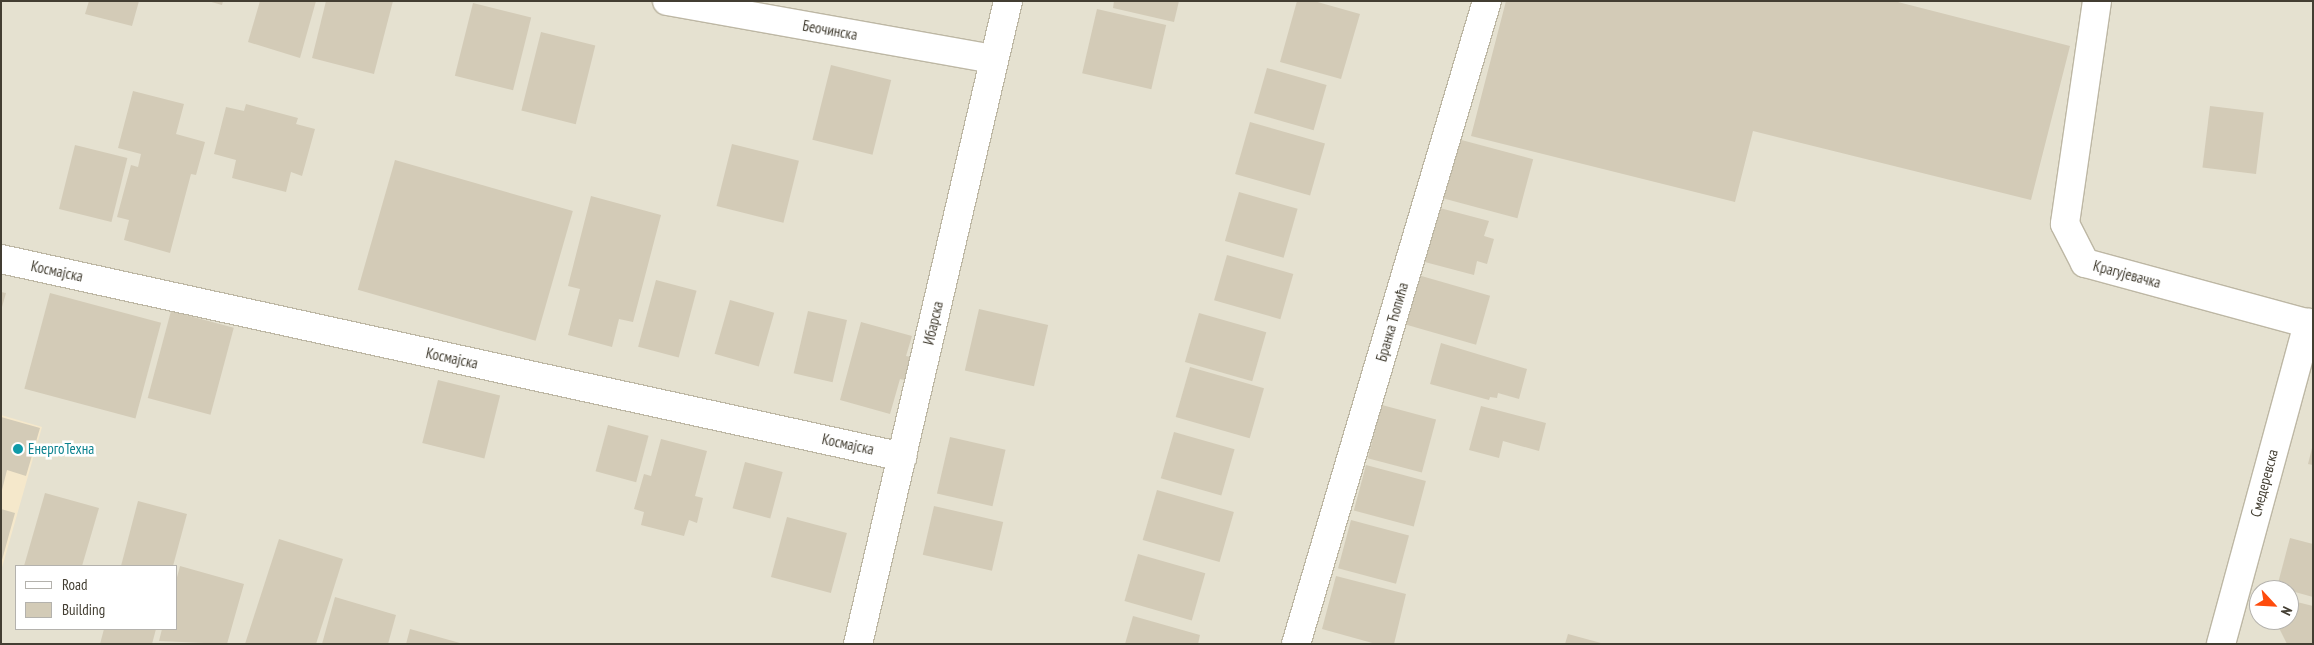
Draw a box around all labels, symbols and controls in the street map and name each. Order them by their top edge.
street label: Беочинска [801,16,859,44]
street label: Крагујевачка [2091,256,2163,292]
street label: Космајска [29,257,85,285]
street label: Бранка Ћопића [1372,280,1412,364]
street label: Ибарска [919,299,947,347]
street label: Космајска [424,344,480,372]
street label: Космајска [820,430,876,458]
place label: ЕнергоТехна [28,440,94,458]
marker: ЕнергоТехна [12,443,24,455]
street label: Смедеревска [2246,447,2282,519]
legend [15,565,178,630]
text: Road [62,575,88,594]
north arrow [2249,580,2299,630]
text: Building [62,600,105,619]
text: N [2277,604,2296,618]

